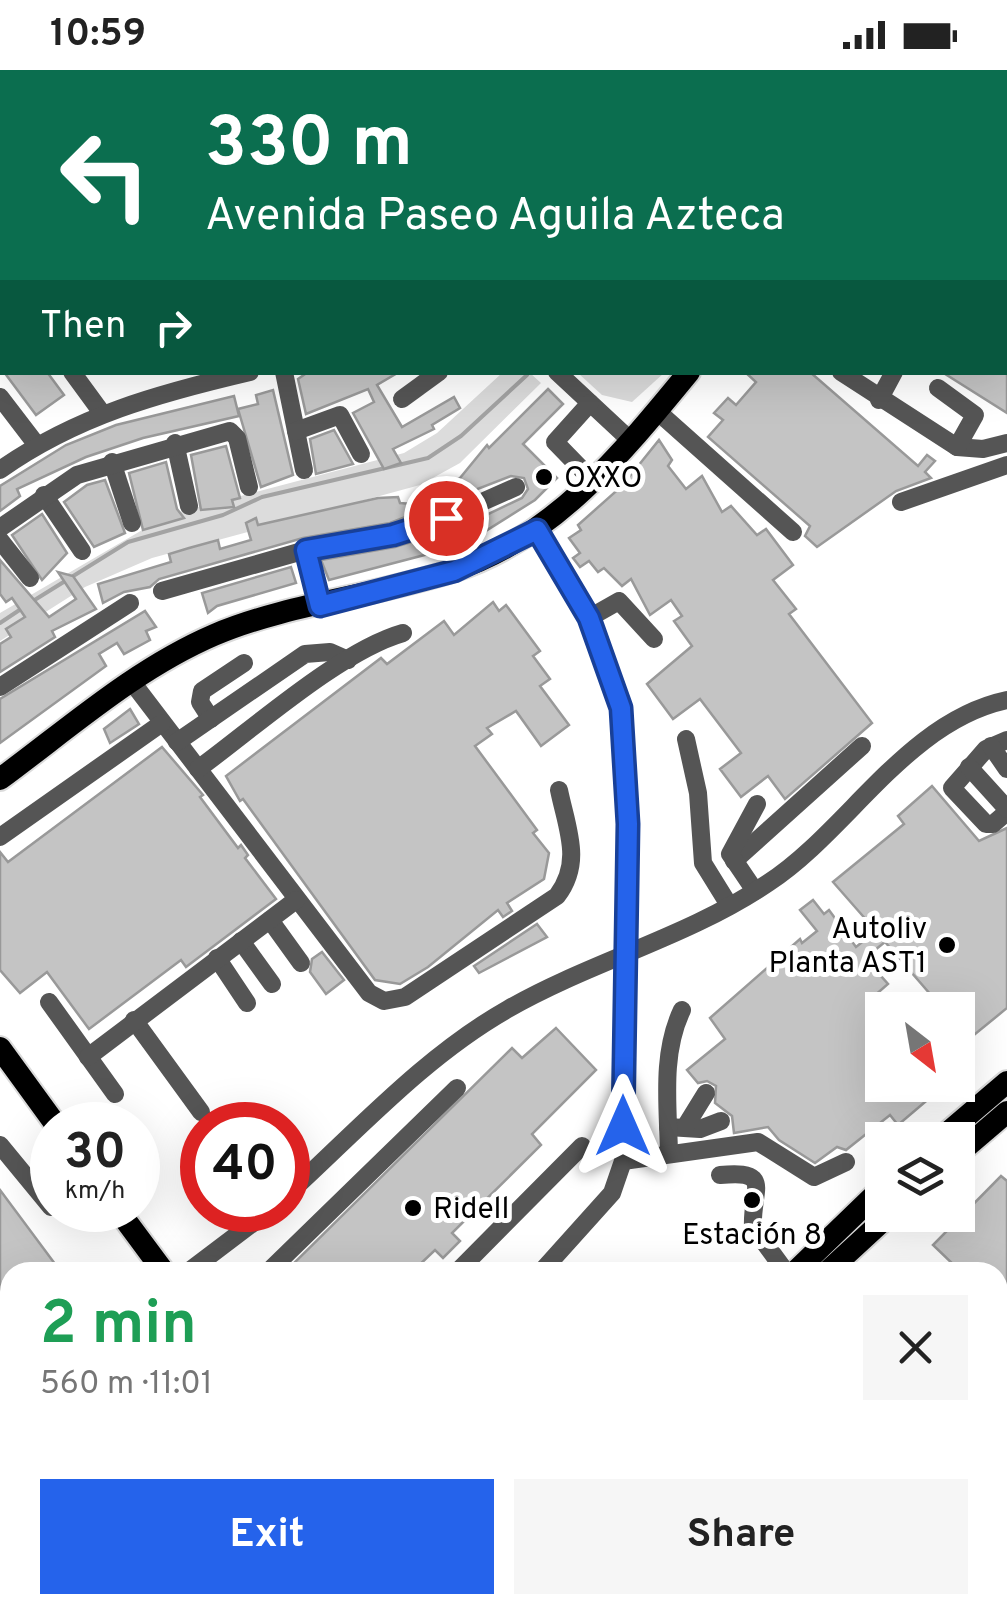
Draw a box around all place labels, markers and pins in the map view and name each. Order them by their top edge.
place label: OXXO [564,461,642,498]
marker: OXXO [533,466,555,488]
pin [404,476,489,561]
place label: Autoliv Planta AST1 [769,912,927,983]
marker: Autoliv Planta AST1 [936,934,958,956]
marker: Estación 8 [741,1189,763,1211]
place label: Ridell [433,1192,509,1229]
marker: Ridell [402,1197,424,1219]
place label: Estación 8 [682,1218,822,1255]

